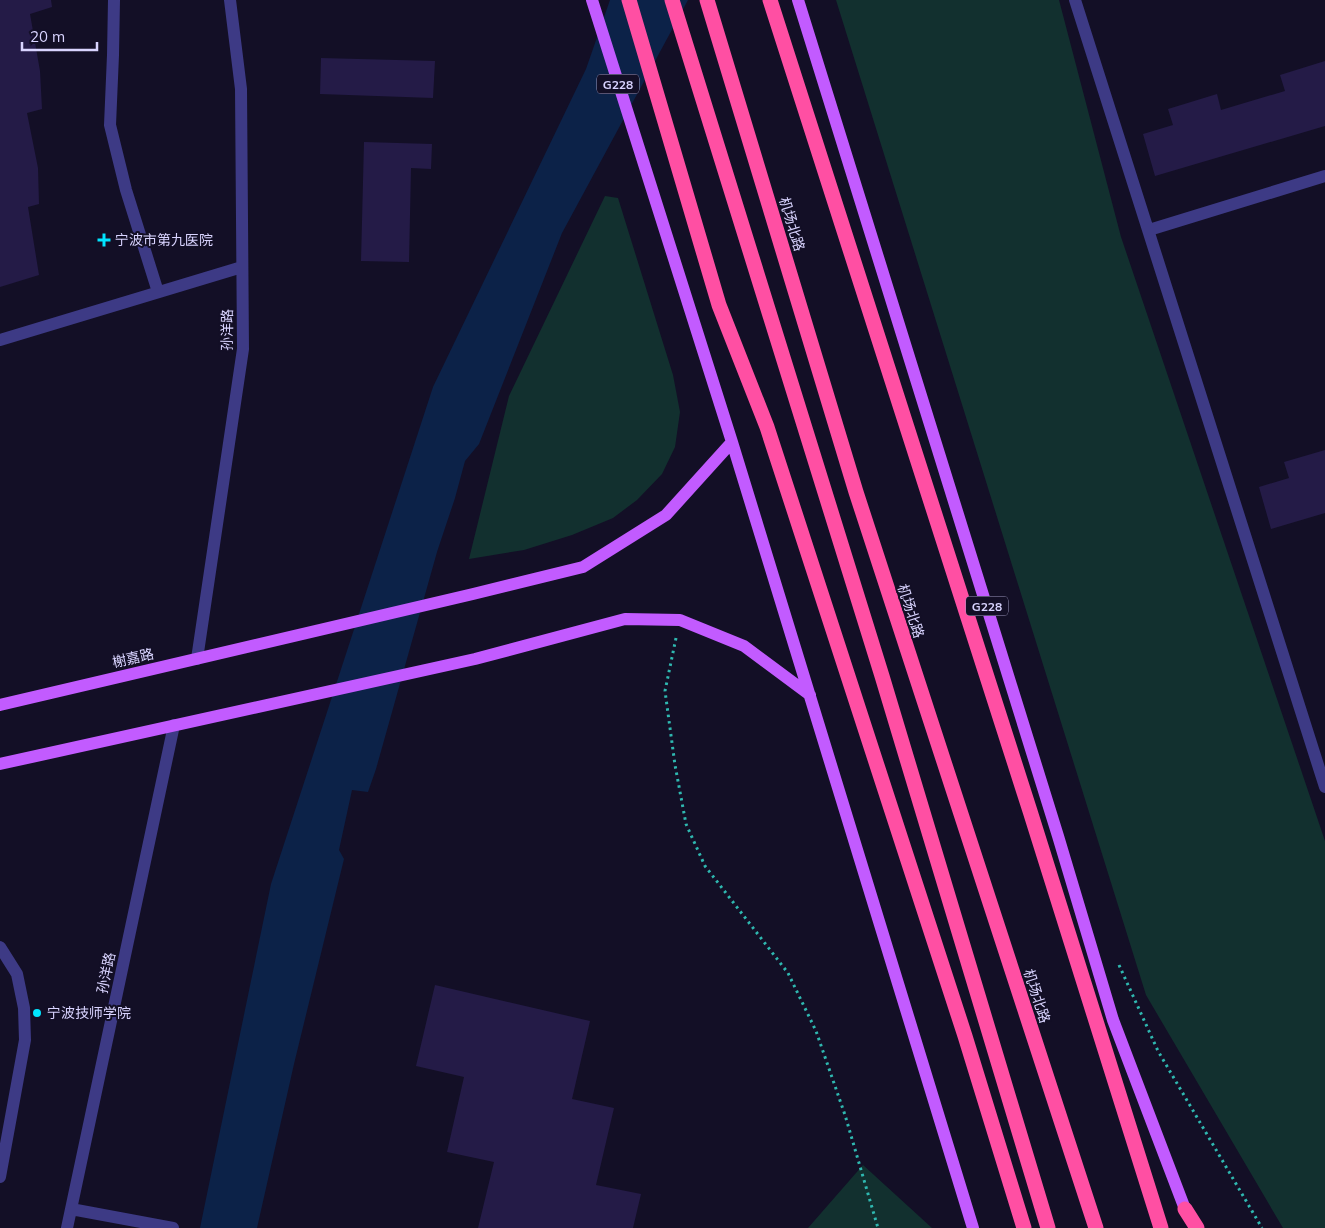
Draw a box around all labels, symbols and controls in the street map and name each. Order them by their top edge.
scale bar [22,20,98,52]
text: 20 m [30,27,65,46]
road number: G228 [597,74,639,94]
street label: 机场北路 [775,195,809,253]
place label: 宁波市第九医院 [115,231,213,249]
marker: 宁波市第九医院 [97,233,111,247]
street label: 孙洋路 [218,309,236,351]
street label: 机场北路 [894,582,928,640]
road number: G228 [966,596,1008,616]
street label: 榭嘉路 [111,645,155,671]
street label: 孙洋路 [93,951,119,995]
street label: 机场北路 [1020,967,1054,1025]
place label: 宁波技师学院 [47,1004,131,1022]
marker: 宁波技师学院 [31,1007,43,1019]

